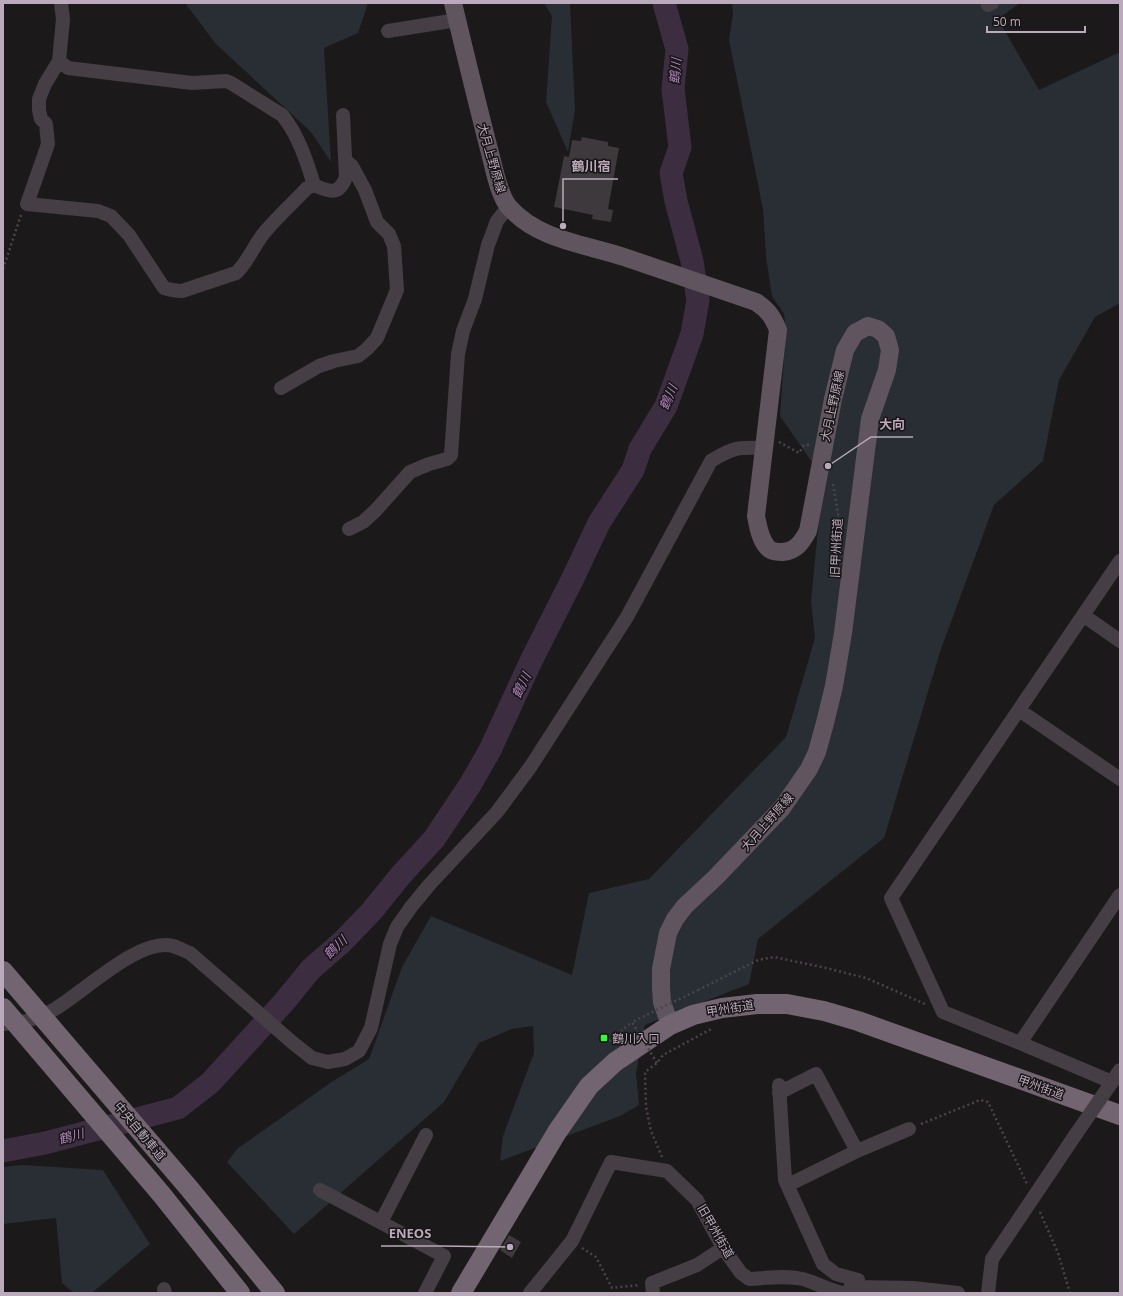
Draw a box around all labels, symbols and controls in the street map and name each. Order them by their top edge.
scale bar [987,8,1085,34]
text: 50 m [993,13,1021,30]
water label: 鶴川 [665,55,685,85]
street label: 大月上野原線 [474,121,510,195]
callout: 鶴川宿 [563,154,618,179]
text: 鶴川宿 [571,157,611,175]
street label: 大月上野原線 [816,369,848,443]
water label: 鶴川 [655,380,682,412]
callout: 大向 [871,412,913,437]
text: 大向 [879,415,905,433]
street label: 旧甲州街道 [826,518,846,578]
water label: 鶴川 [507,668,536,701]
street label: 大月上野原線 [737,789,797,855]
water label: 鶴川 [319,930,352,963]
street label: 甲州街道 [705,996,755,1020]
place label: 鶴川入口 [612,1030,660,1047]
marker: 鶴川入口 [599,1033,609,1043]
street label: 甲州街道 [1016,1071,1066,1103]
street label: 中央自動車道 [110,1098,170,1164]
water label: 鶴川 [56,1123,88,1148]
street label: 旧甲州街道 [694,1201,738,1261]
callout: ENEOS [381,1221,440,1246]
text: ENEOS [389,1224,431,1242]

